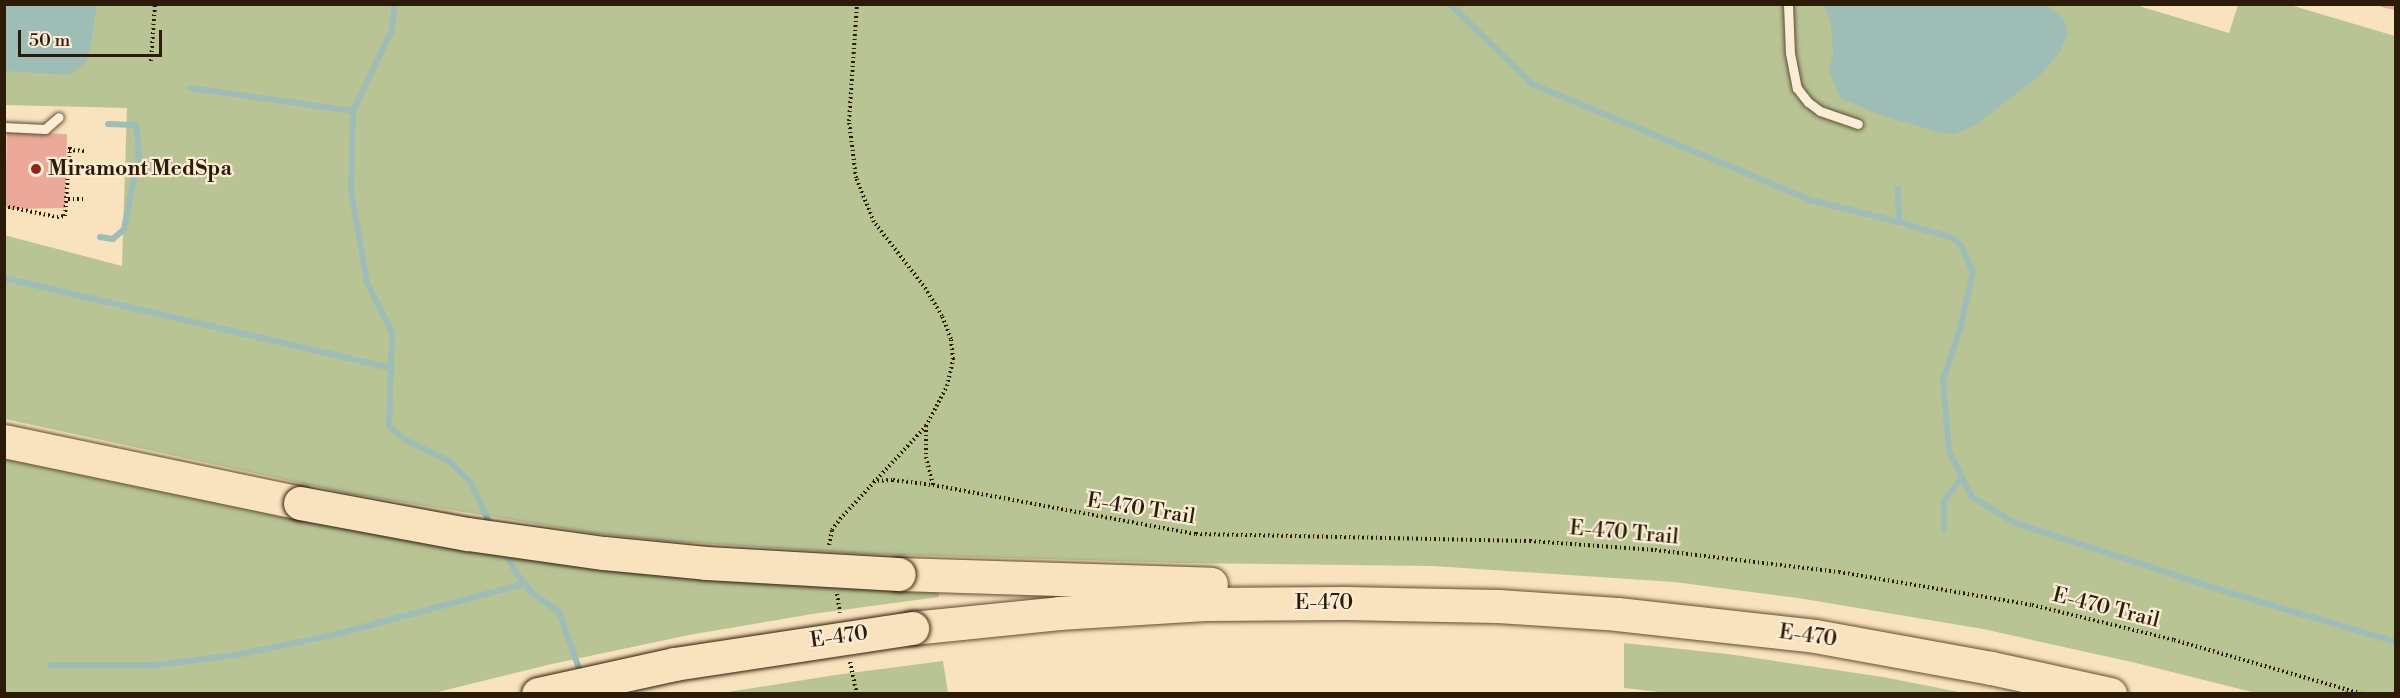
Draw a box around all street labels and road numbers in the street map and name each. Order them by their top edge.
street label: E-470 Trail [1085,488,1197,530]
street label: E-470 Trail [1568,516,1680,550]
street label: E-470 Trail [2050,583,2162,633]
street label: E-470 [1295,590,1353,616]
street label: E-470 [1777,619,1839,653]
street label: E-470 [808,620,870,654]

